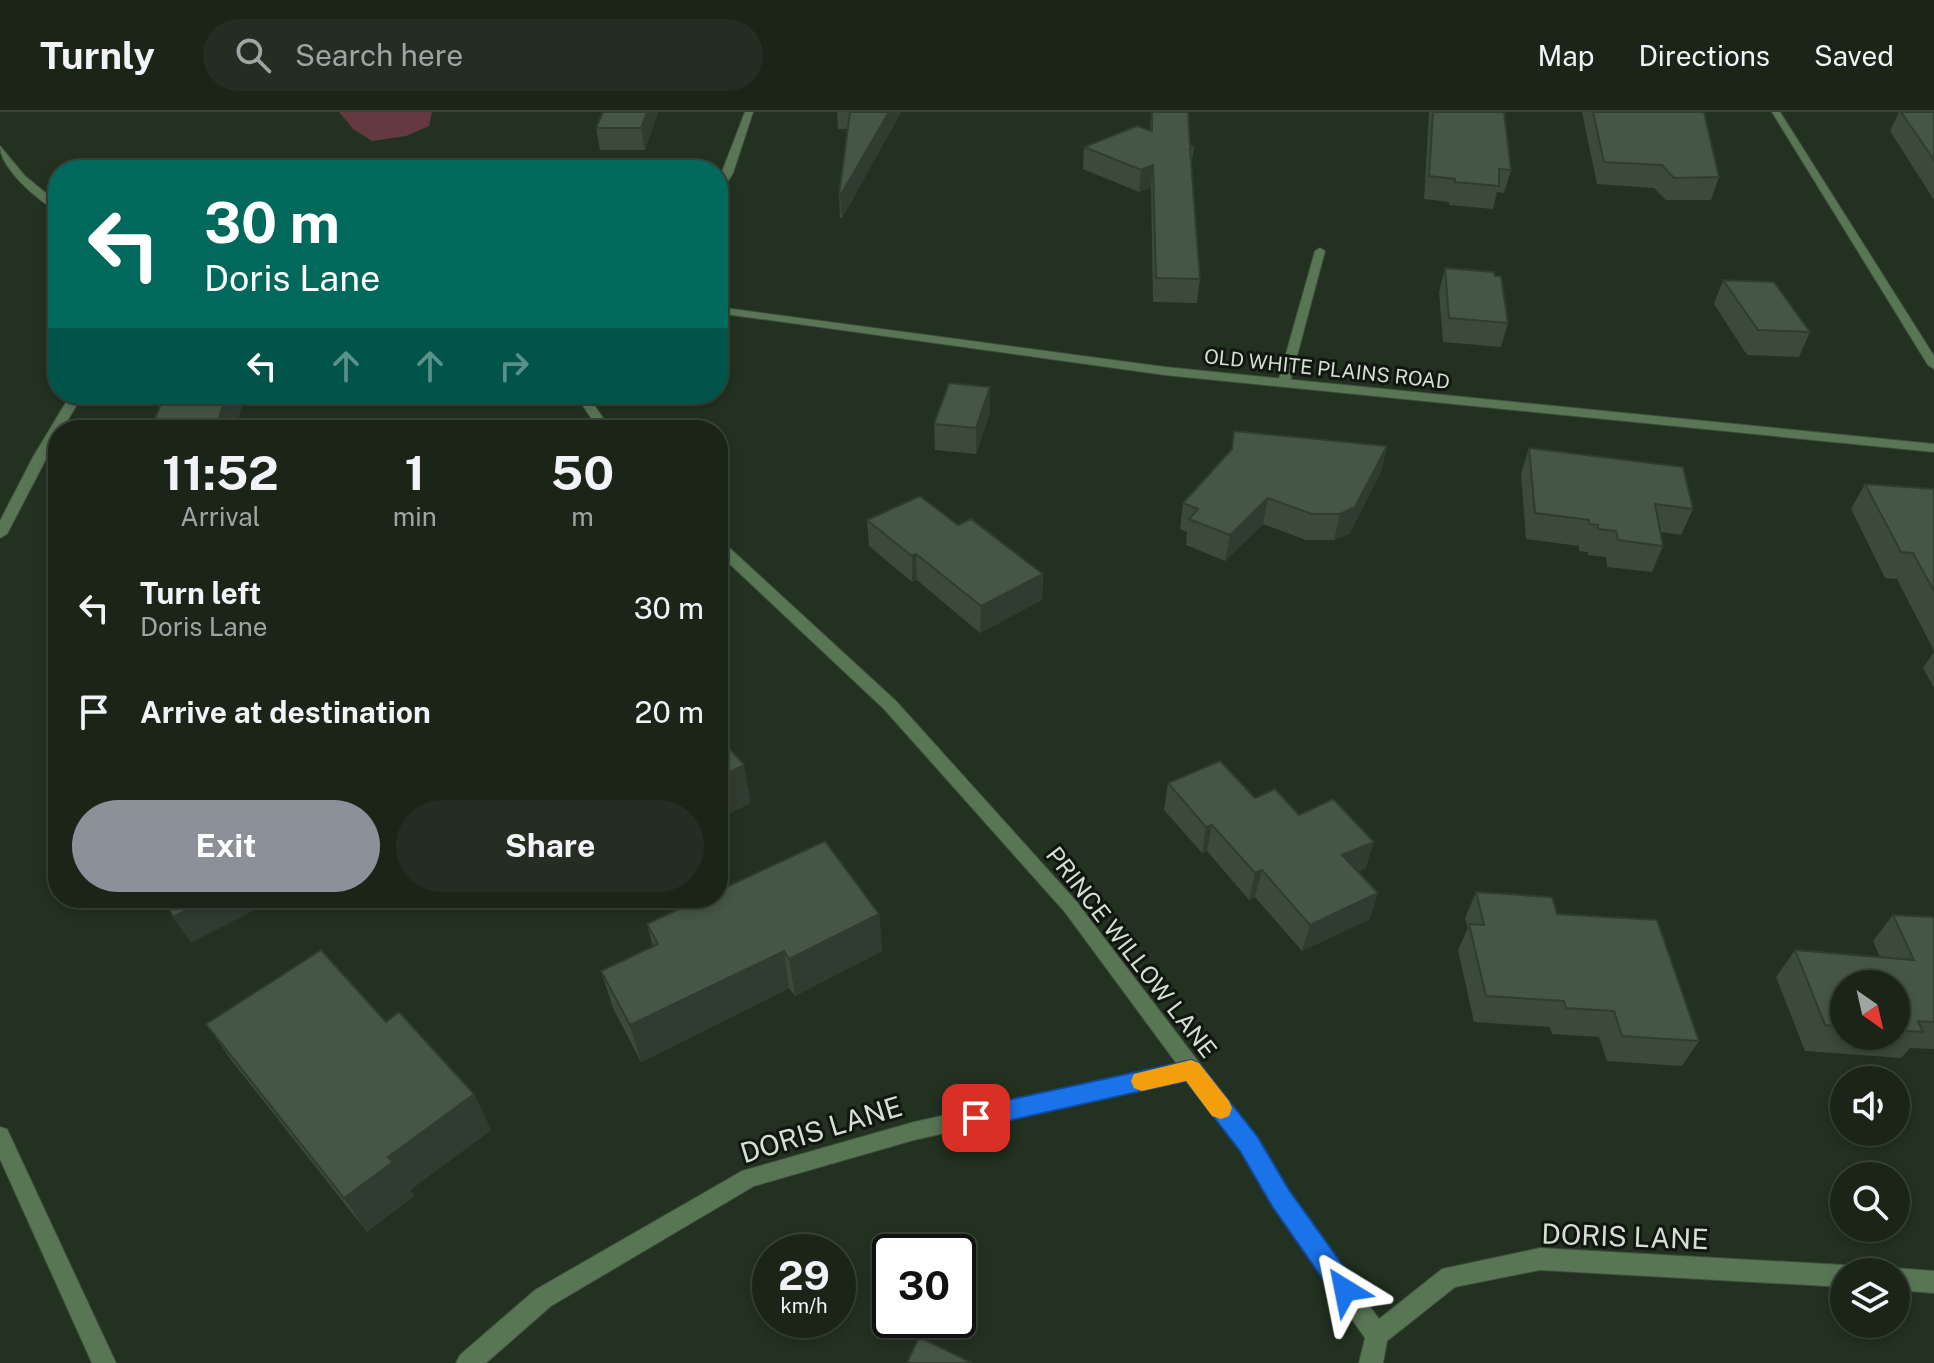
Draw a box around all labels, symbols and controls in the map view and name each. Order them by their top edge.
search box [203,19,763,91]
text: Turnly [40,33,155,78]
icon: search [231,33,275,77]
text: Search here [295,37,463,73]
text: Map [1538,39,1594,72]
text: Directions [1638,39,1770,72]
text: Saved [1814,39,1894,72]
text: 30 m [204,190,340,256]
icon: left [72,192,176,296]
text: Doris Lane [204,257,380,299]
icon: left [240,344,284,388]
icon: ahead [324,344,368,388]
icon: ahead [408,344,452,388]
icon: right [492,344,536,388]
street label: OLD WHITE PLAINS ROAD [1203,344,1451,394]
text: 11:52 [162,444,279,501]
text: 1 [405,444,425,501]
text: 50 [551,444,614,501]
text: Arrival [180,501,261,532]
text: min [393,501,437,532]
text: m [571,501,594,532]
text: Turn left [140,575,261,611]
icon: left [72,586,116,630]
text: 30 m [634,590,704,626]
text: Doris Lane [140,611,267,642]
icon: arrive [72,690,116,734]
text: Arrive at destination [140,694,431,730]
text: 20 m [635,694,704,730]
button: Exit [72,800,380,892]
button: Share [396,800,704,892]
street label: PRINCE WILLOW LANE [1041,841,1223,1063]
north arrow [1830,970,1910,1050]
map controls [1830,970,1910,1338]
button: sound [1830,1066,1910,1146]
pin [942,1084,1010,1152]
street label: DORIS LANE [736,1089,906,1169]
icon: arrive [954,1096,998,1140]
button: search [1830,1162,1910,1242]
street label: DORIS LANE [1541,1217,1709,1255]
speed limit sign: 30 [872,1234,976,1338]
position arrow [1303,1248,1387,1332]
text: 29 [778,1252,830,1299]
button: layers [1830,1258,1910,1338]
text: km/h [780,1294,828,1318]

